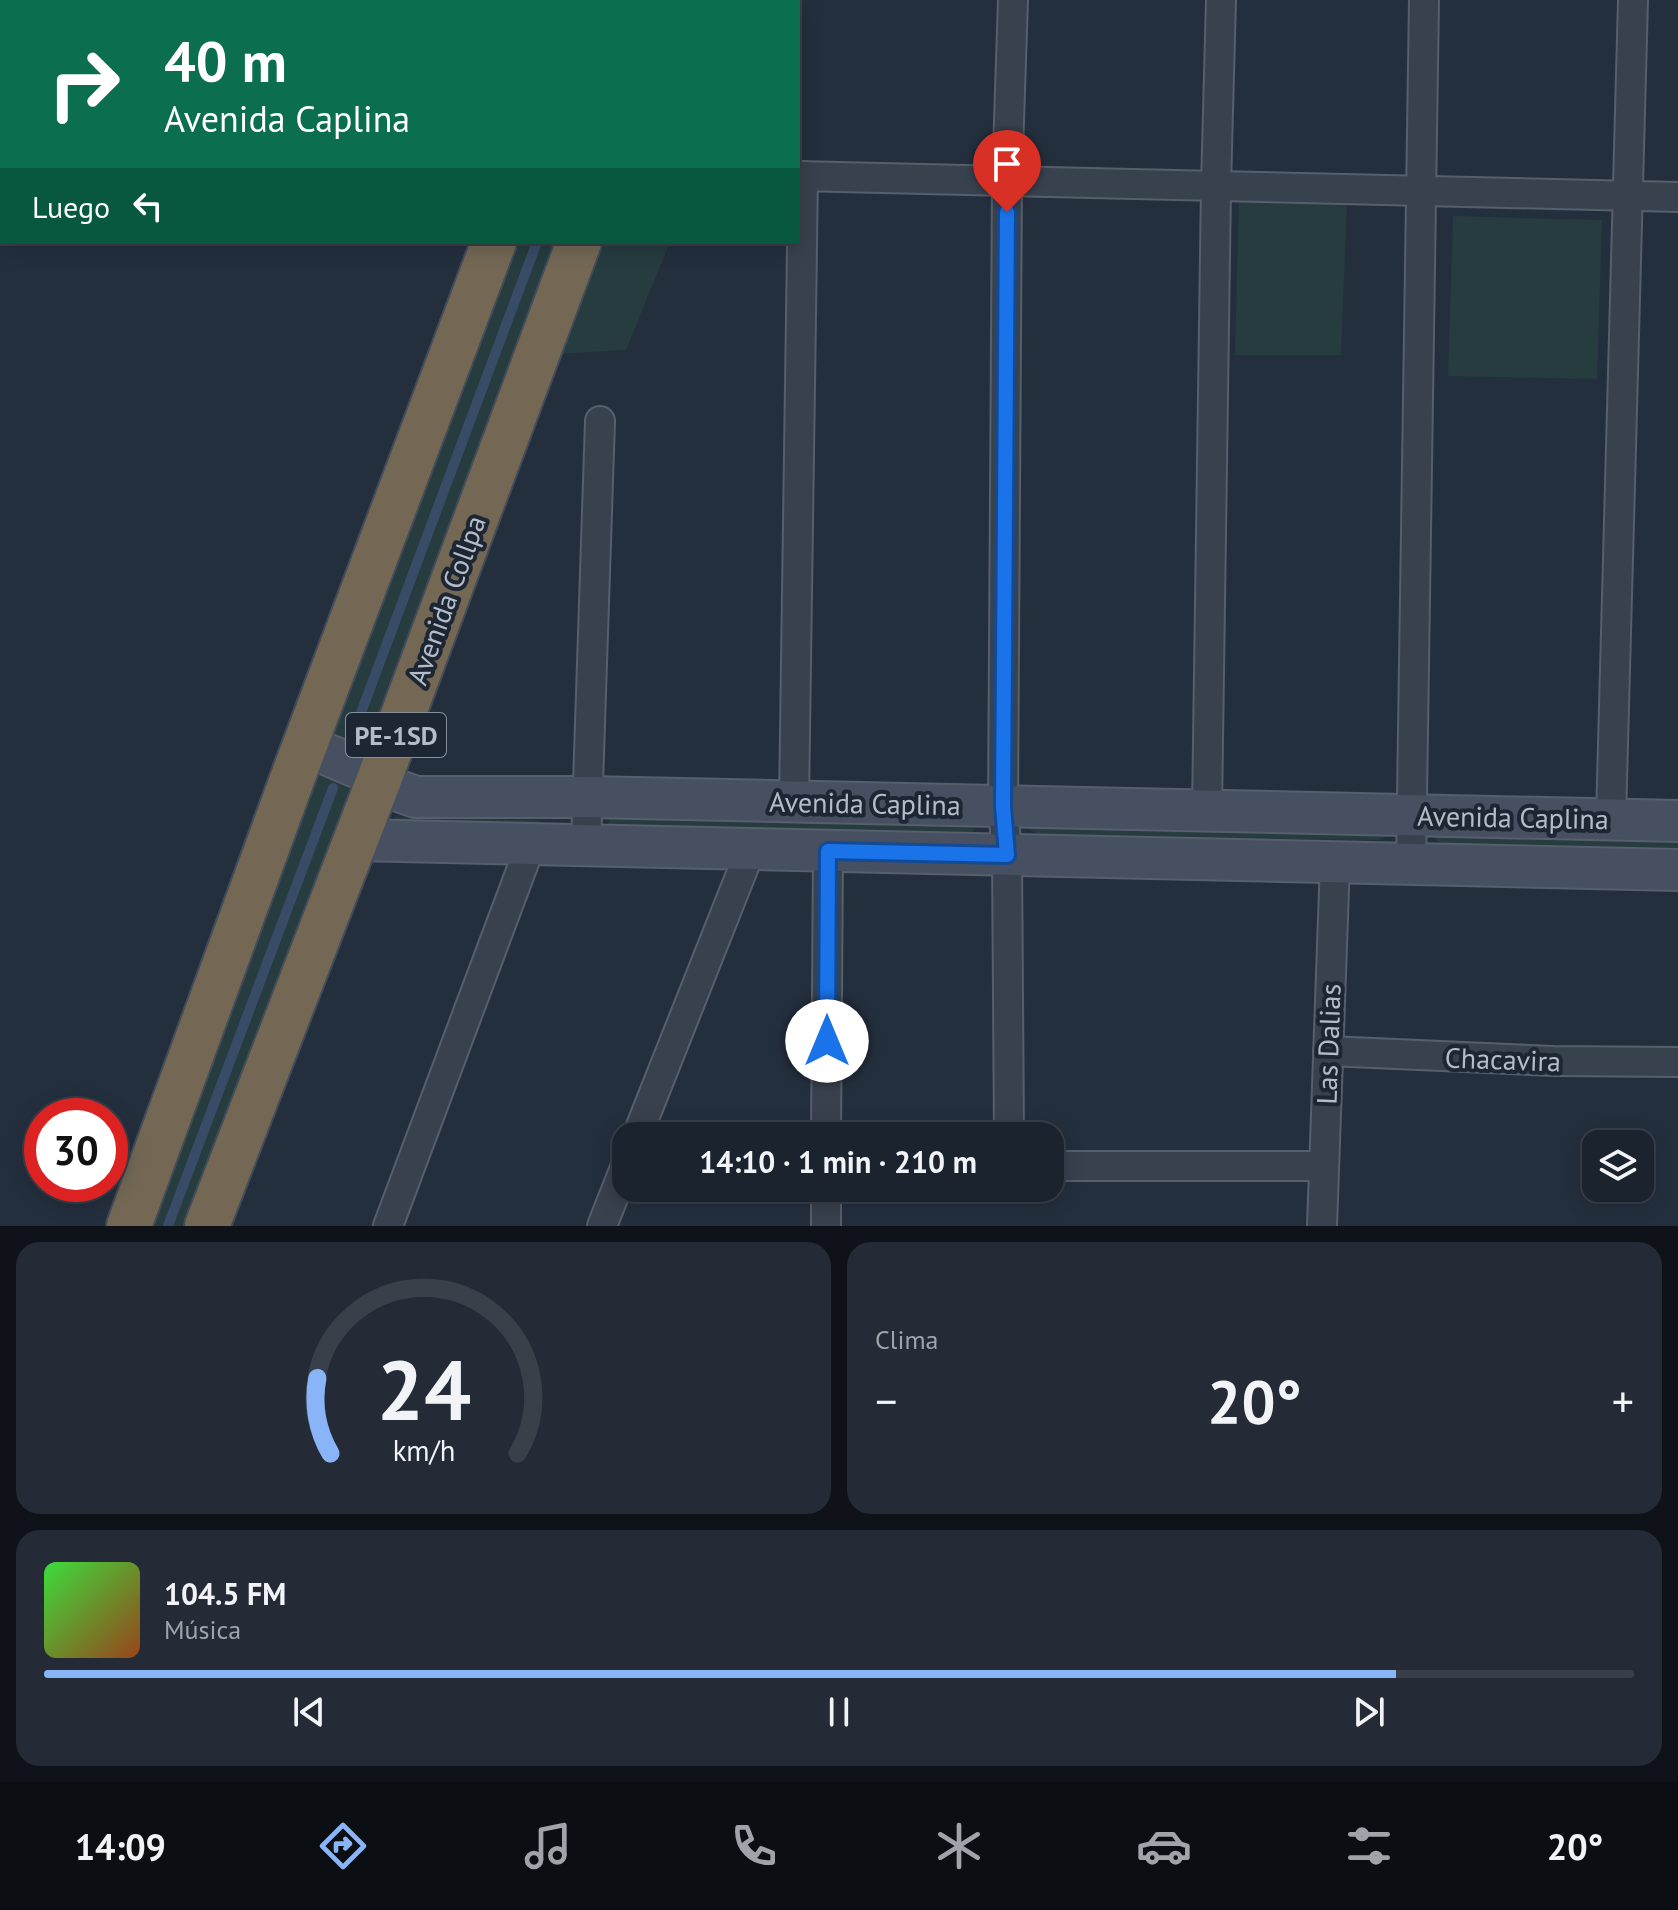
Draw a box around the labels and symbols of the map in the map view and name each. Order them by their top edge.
pin [973,130,1041,212]
street label: Avenida Collpa [398,510,494,690]
road number: PE-1SD [346,713,446,757]
street label: Avenida Caplina [769,783,961,823]
street label: Avenida Caplina [1417,797,1609,837]
street label: Las Dalias [1307,983,1349,1105]
position arrow [785,999,869,1083]
street label: Chacavira [1444,1038,1562,1080]
speed limit sign: 30 [24,1098,128,1202]

